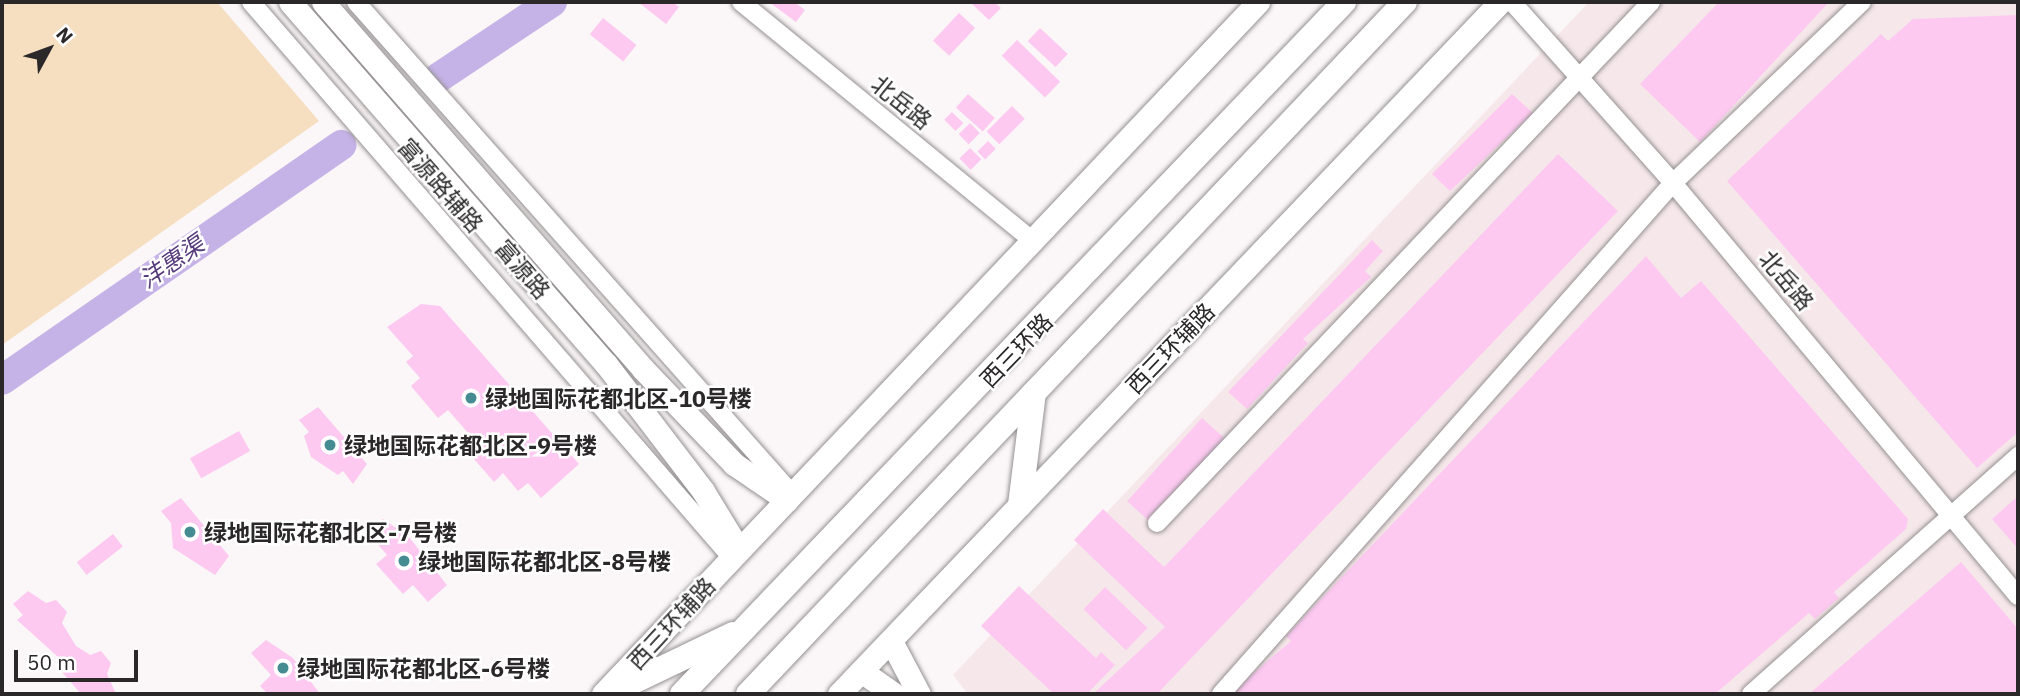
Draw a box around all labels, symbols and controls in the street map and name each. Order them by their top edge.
north arrow [14,14,84,84]
text: N [51,22,78,48]
street label: 北岳路 [867,70,937,134]
street label: 富源路辅路 [393,133,489,237]
water label: 沣惠渠 [134,230,210,294]
street label: 富源路 [490,234,556,304]
street label: 北岳路 [1754,245,1820,315]
street label: 西三环辅路 [1120,297,1220,399]
street label: 西三环路 [974,307,1058,393]
place label: 绿地国际花都北区-10号楼 [485,384,752,412]
marker: 绿地国际花都北区-10号楼 [463,390,479,406]
place label: 绿地国际花都北区-9号楼 [344,431,597,459]
marker: 绿地国际花都北区-9号楼 [322,437,338,453]
place label: 绿地国际花都北区-7号楼 [204,518,457,546]
marker: 绿地国际花都北区-7号楼 [182,524,198,540]
place label: 绿地国际花都北区-8号楼 [418,547,671,575]
marker: 绿地国际花都北区-8号楼 [396,553,412,569]
street label: 西三环辅路 [622,572,720,674]
scale bar [18,636,142,680]
text: 50 m [27,648,76,676]
place label: 绿地国际花都北区-6号楼 [297,654,550,682]
marker: 绿地国际花都北区-6号楼 [275,660,291,676]

